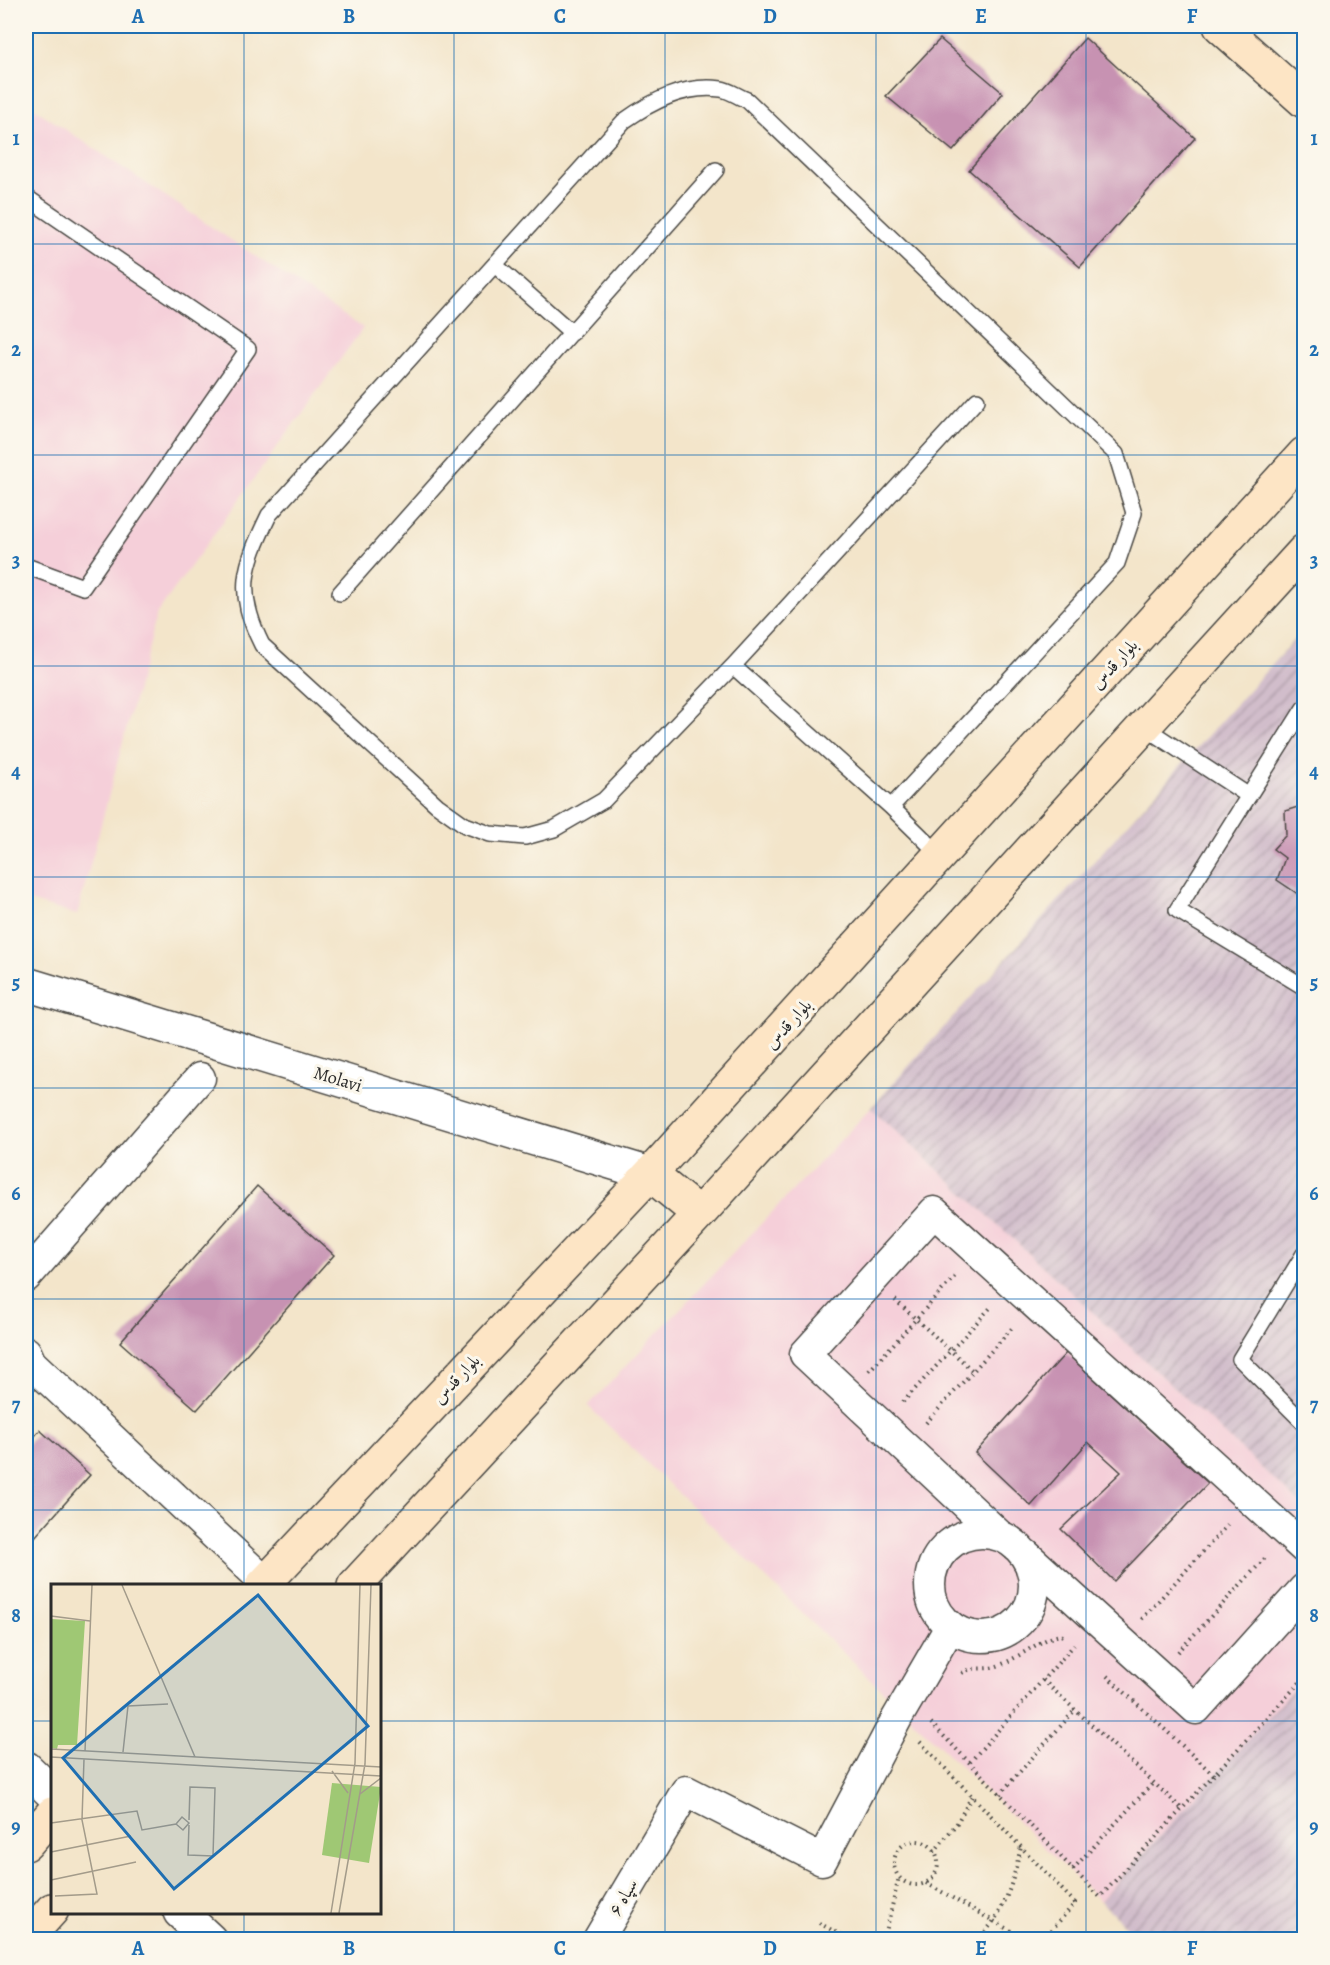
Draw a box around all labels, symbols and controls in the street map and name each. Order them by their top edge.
text: A [131,3,145,30]
text: B [343,3,355,30]
text: C [554,3,566,30]
text: D [763,3,777,30]
text: E [975,3,987,30]
text: F [1187,3,1198,30]
text: 1 [12,125,20,152]
text: 1 [1310,125,1318,152]
text: 2 [11,336,21,363]
text: 2 [1309,336,1319,363]
text: 3 [12,547,20,574]
text: 3 [1310,547,1318,574]
street label: بلوار قدس [1085,634,1143,694]
text: 4 [11,758,21,785]
text: 4 [1309,758,1319,785]
text: 5 [12,969,20,996]
text: 5 [1310,969,1318,996]
street label: بلوار قدس [759,994,817,1054]
street label: Molavi [311,1060,365,1098]
text: 6 [11,1180,21,1207]
text: 6 [1309,1180,1319,1207]
street label: بلوار قدس [427,1349,485,1409]
text: 7 [12,1391,21,1418]
text: 7 [1310,1391,1319,1418]
inset map [51,1584,381,1914]
text: 8 [11,1602,21,1629]
text: 8 [1309,1602,1319,1629]
text: 9 [11,1813,21,1840]
text: 9 [1309,1813,1319,1840]
street label: سپاه ۶ [603,1874,643,1920]
text: A [131,1935,145,1962]
text: B [343,1935,355,1962]
text: C [554,1935,566,1962]
text: D [763,1935,777,1962]
text: E [975,1935,987,1962]
text: F [1187,1935,1198,1962]

